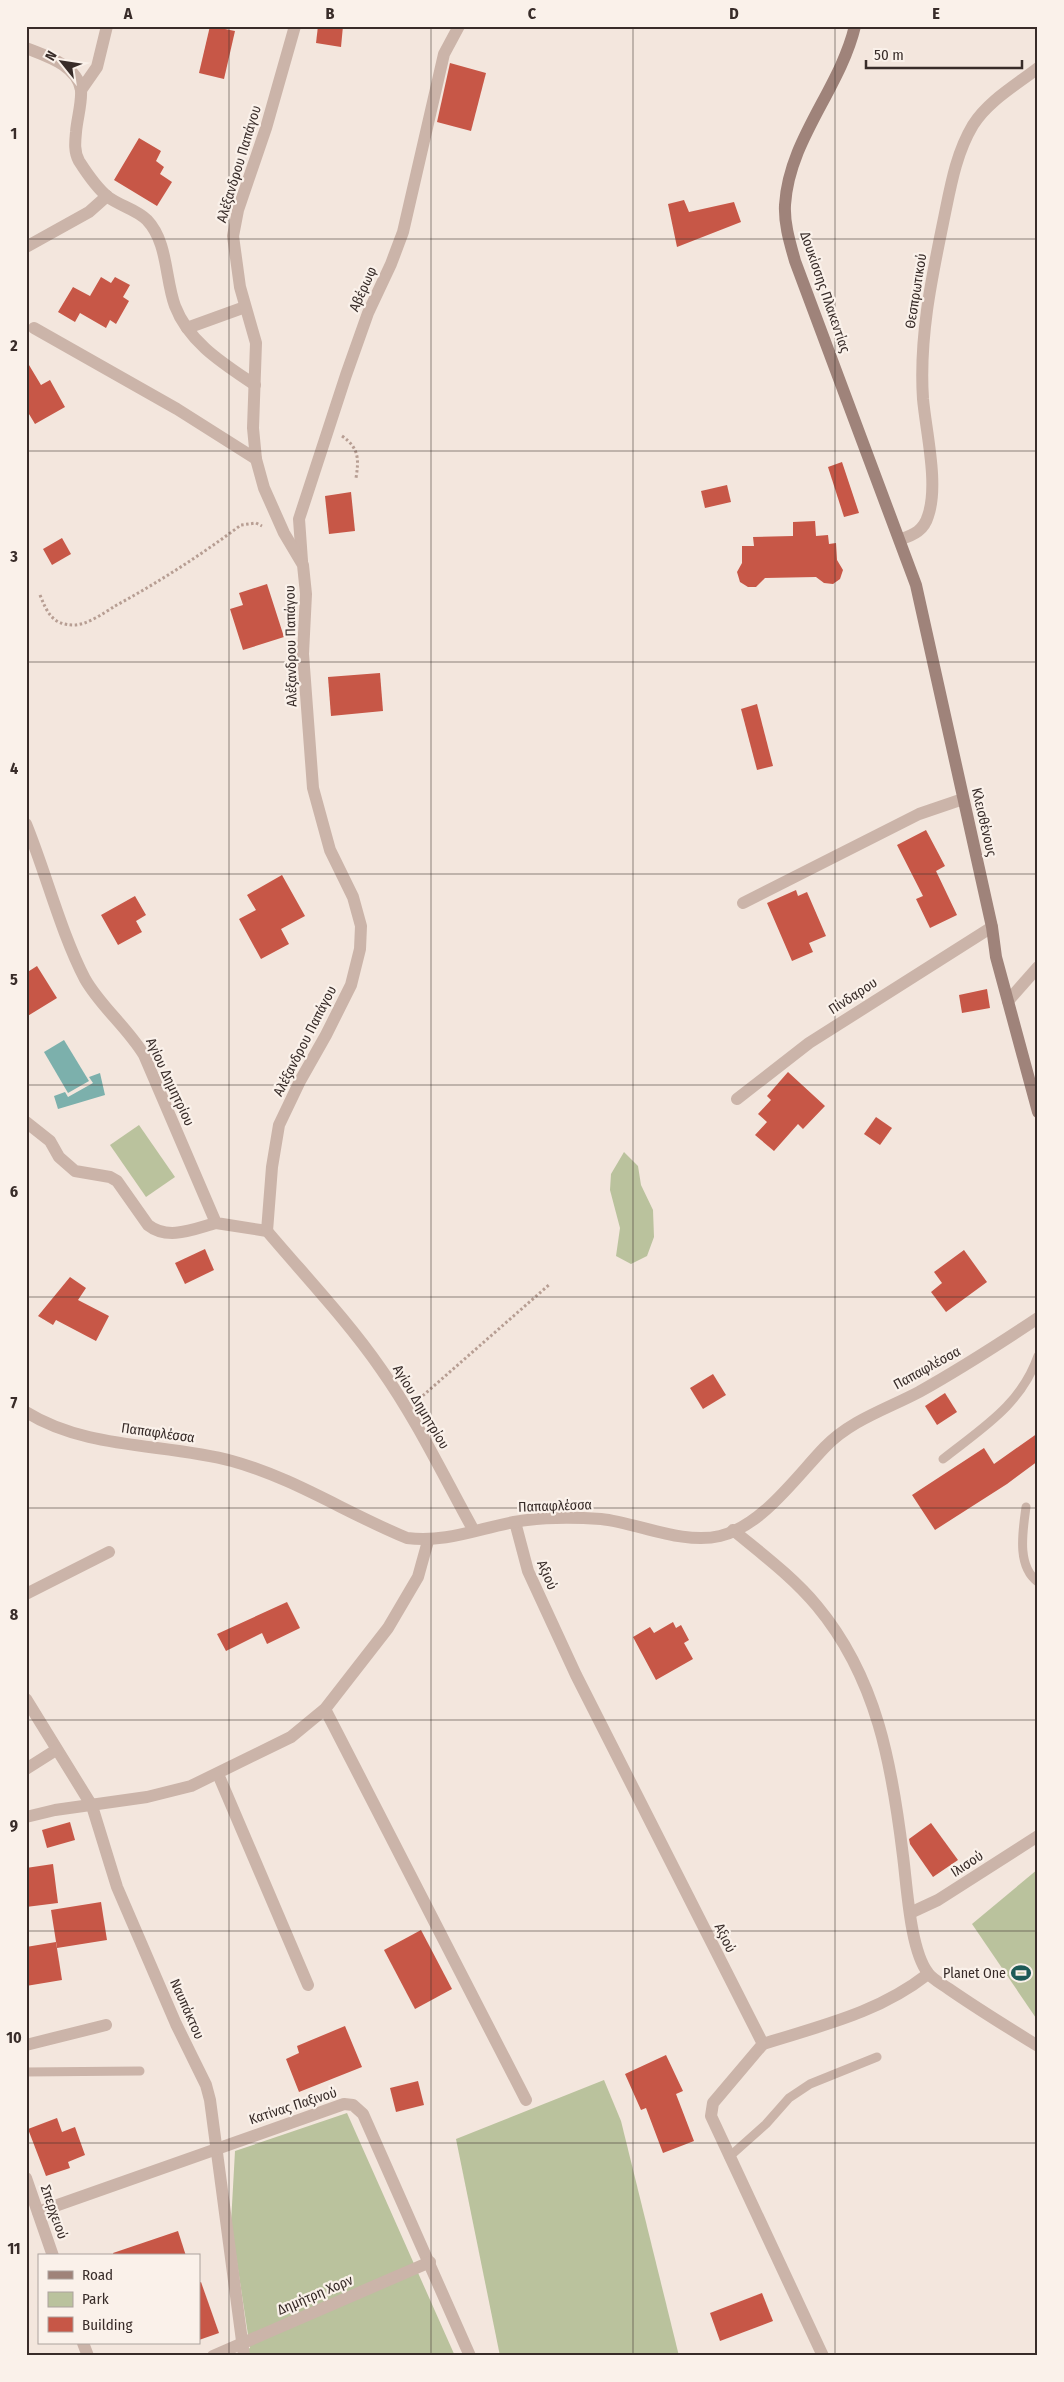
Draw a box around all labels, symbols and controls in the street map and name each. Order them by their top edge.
text: A [123,4,133,23]
text: B [326,4,335,23]
text: C [528,4,537,23]
text: D [729,4,739,23]
text: E [932,4,940,23]
north arrow [38,38,88,88]
scale bar [866,38,1023,70]
text: 50 m [874,46,904,64]
text: N [42,48,61,64]
street label: Αλέξανδρου Παπάγου [213,103,265,225]
text: 1 [11,124,17,143]
street label: Δουκίσσης Πλακεντίας [796,229,854,355]
street label: Θεσπρωτικού [902,252,930,330]
street label: Αβέρωφ [346,264,380,314]
text: 2 [9,336,18,355]
text: 3 [9,547,18,566]
street label: Αλέξανδρου Παπάγου [281,585,301,707]
text: 4 [10,759,18,778]
street label: Κλεισθένους [968,786,1000,858]
text: 5 [10,970,18,989]
street label: Πίνδαρου [825,974,881,1018]
street label: Αλέξανδρου Παπάγου [270,983,340,1099]
street label: Αγίου Δημητρίου [142,1035,198,1129]
text: 6 [10,1182,18,1201]
street label: Παπαφλέσσα [891,1343,963,1393]
street label: Αγίου Δημητρίου [389,1362,453,1452]
text: 7 [11,1393,18,1412]
street label: Παπαφλέσσα [120,1419,196,1447]
street label: Παπαφλέσσα [518,1496,592,1516]
street label: Αξιού [533,1558,561,1592]
text: 8 [10,1605,19,1624]
text: 9 [10,1816,18,1835]
street label: Ιλισού [948,1847,986,1881]
street label: Αξιού [711,1920,739,1956]
sports icon: Planet One [1010,1962,1032,1984]
place label: Planet One [943,1965,1006,1982]
street label: Ναυπάκτου [166,1976,208,2042]
text: 10 [6,2028,22,2047]
street label: Κατίνας Παξινού [247,2084,339,2128]
street label: Σπερχειού [37,2183,71,2241]
text: 11 [7,2239,21,2258]
legend [38,2254,200,2344]
text: Road [82,2266,113,2284]
street label: Δημήτρη Χορν [275,2271,355,2319]
text: Park [82,2290,109,2308]
text: Building [82,2316,133,2334]

